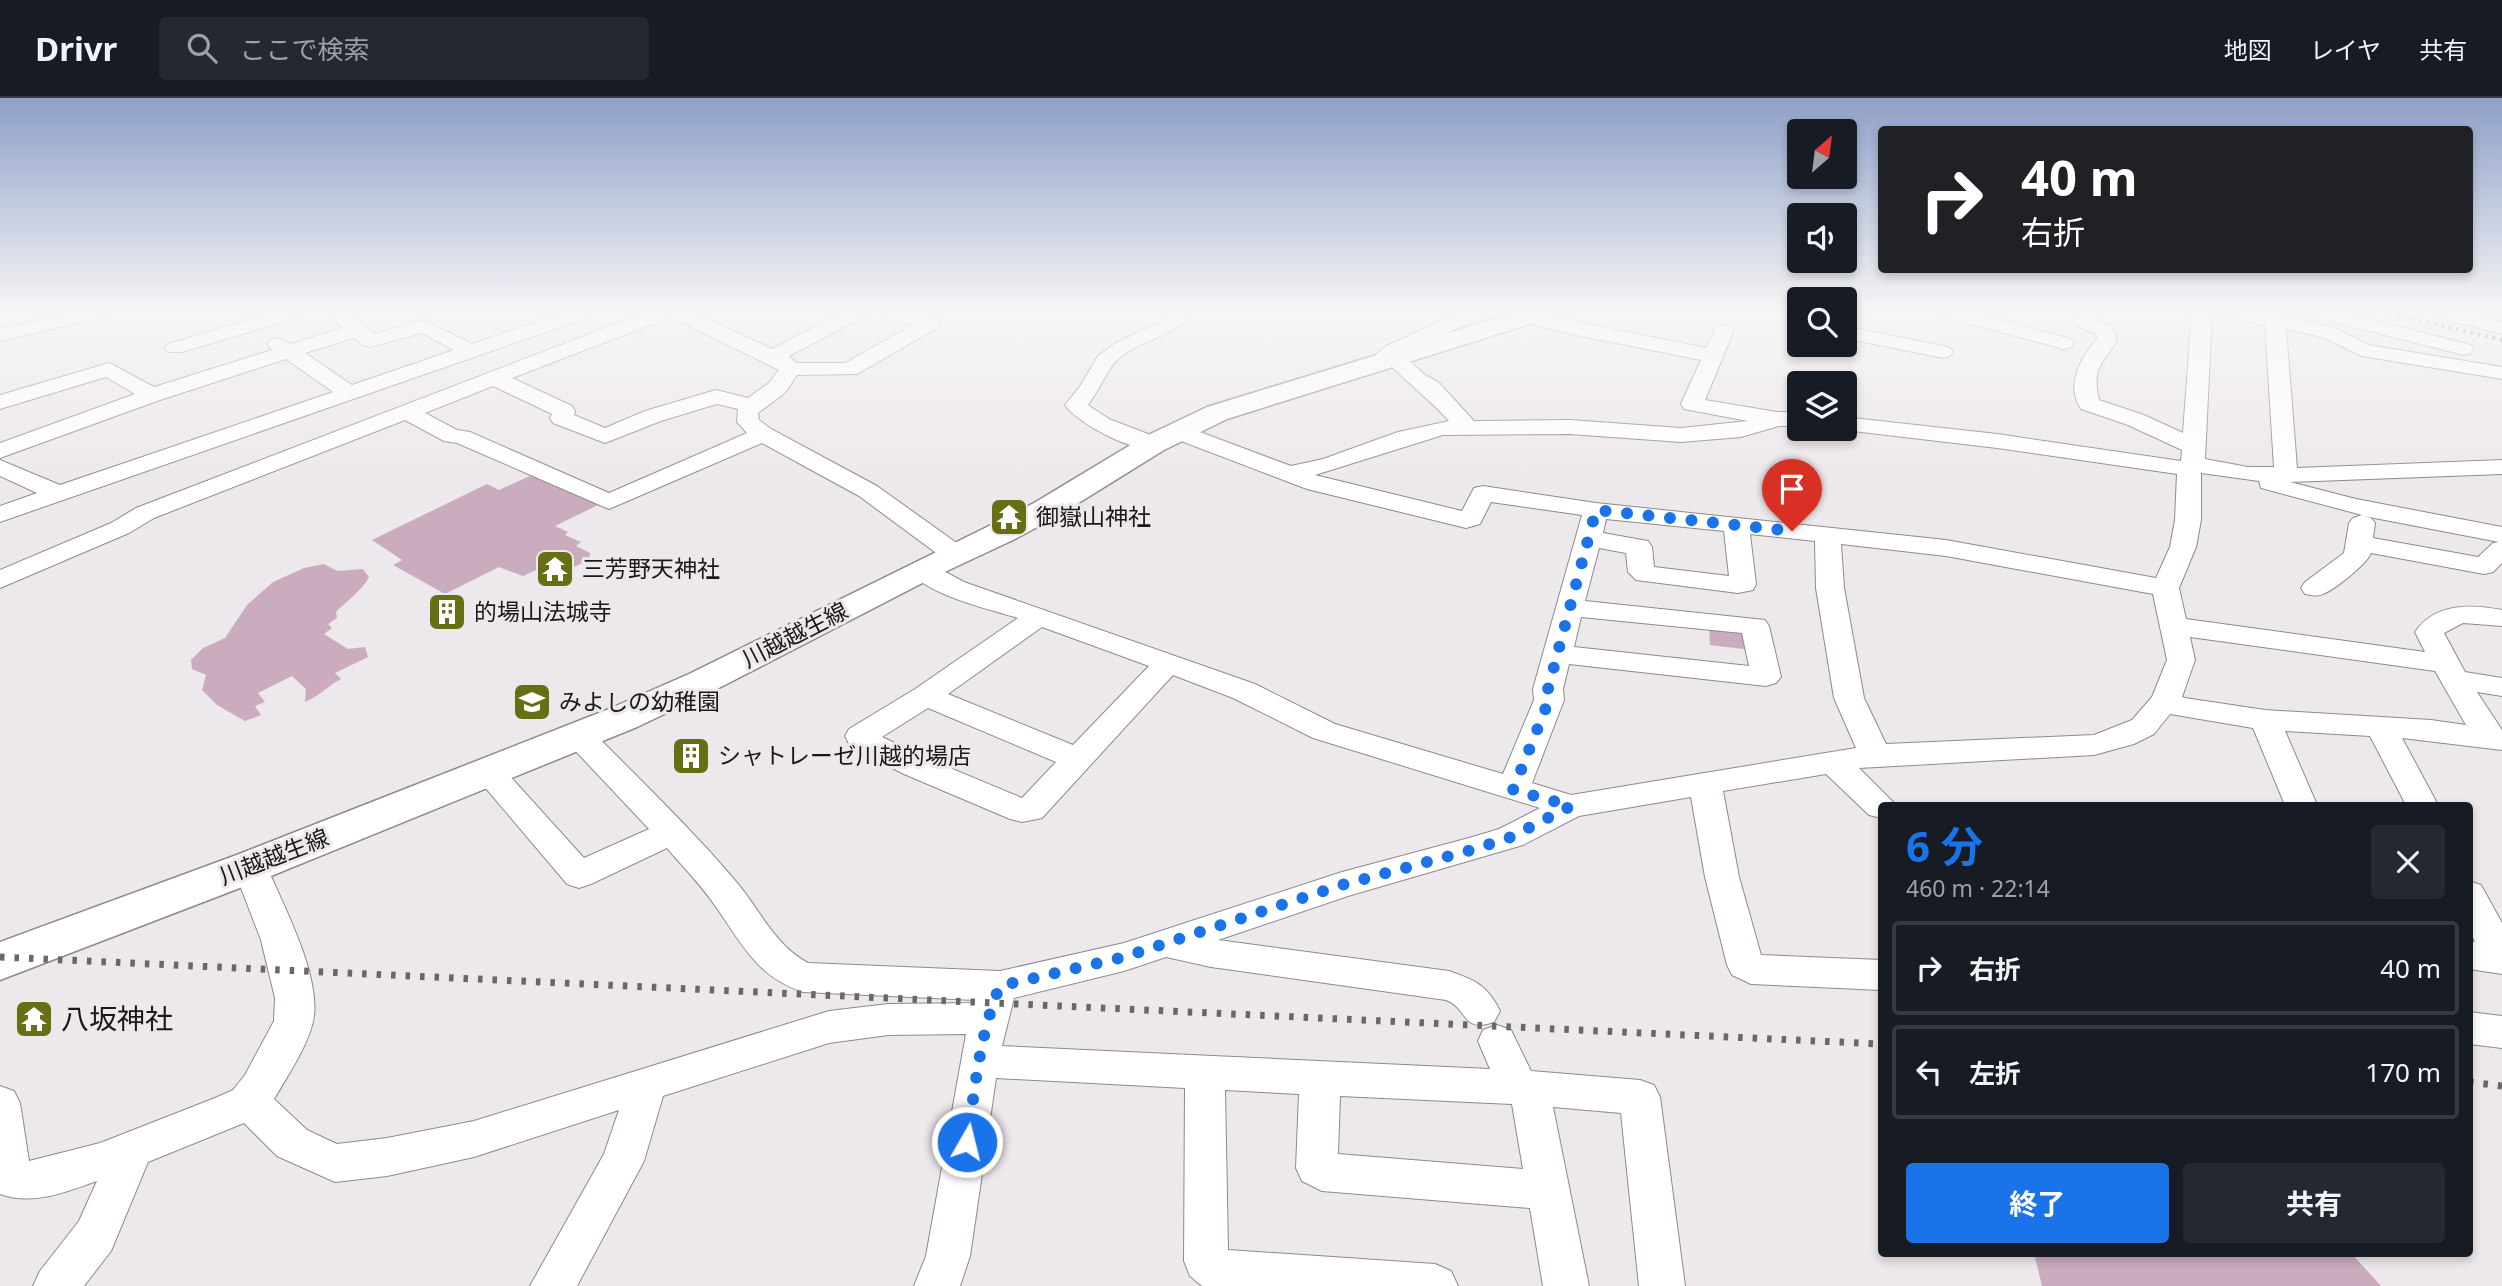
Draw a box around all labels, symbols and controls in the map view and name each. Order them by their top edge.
search box [159,17,649,80]
text: Drivr [35,26,117,71]
icon: search [183,29,221,67]
text: ここで検索 [239,31,369,67]
text: 地図 [2224,33,2272,66]
text: レイヤ [2310,33,2381,66]
text: 共有 [2419,33,2467,66]
north arrow [1787,119,1857,189]
map controls [1787,119,1857,441]
text: 40 m [2021,144,2138,210]
icon: right [1906,154,1997,245]
button: sound [1787,203,1857,273]
text: 右折 [2021,210,2085,253]
button: search [1787,287,1857,357]
button: layers [1787,371,1857,441]
pin [1762,459,1822,531]
icon: arrive [1773,470,1811,508]
temple icon: 御嶽山神社 [988,496,1030,538]
place label: 御嶽山神社 [1036,500,1151,532]
temple icon: 三芳野天神社 [534,548,576,590]
place label: 三芳野天神社 [582,552,720,584]
building icon: 的場山法城寺 [426,591,468,633]
street label: 川越越生線 [736,594,853,674]
place label: 的場山法城寺 [474,595,612,627]
school or university icon: みよしの幼稚園 [511,681,553,723]
place label: みよしの幼稚園 [559,685,720,717]
building icon: シャトレーゼ川越的場店 [670,735,712,777]
place label: シャトレーゼ川越的場店 [718,739,971,771]
text: 6 分 [1906,817,1983,874]
street label: 川越越生線 [214,821,333,892]
button: close [2371,825,2445,899]
text: 460 m · 22:14 [1906,872,2050,904]
icon: right [1910,949,1948,987]
text: 40 m [2380,950,2441,986]
text: 右折 [1969,951,2021,987]
temple icon: 八坂神社 [13,998,55,1040]
place label: 八坂神社 [61,999,173,1037]
icon: left [1910,1053,1948,1091]
text: 170 m [2365,1054,2441,1090]
text: 左折 [1969,1055,2021,1091]
position arrow [930,1105,1004,1179]
button: 終了 [1906,1163,2169,1243]
button: 共有 [2183,1163,2445,1243]

